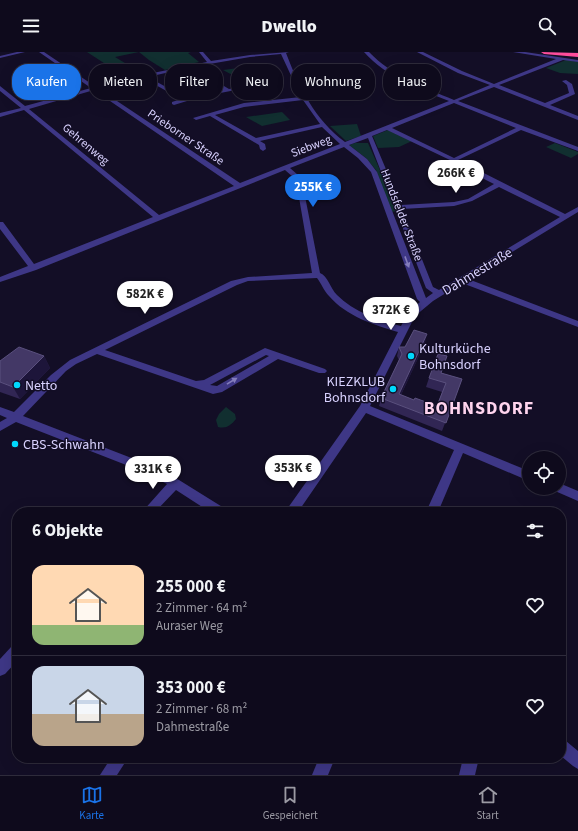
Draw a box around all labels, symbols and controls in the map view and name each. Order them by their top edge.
text: Dwello [261,14,317,39]
icon: menu [20,15,42,37]
icon: search [536,15,558,37]
chip: Kaufen [12,64,81,100]
chip: Mieten [89,64,157,100]
chip: Filter [165,64,223,100]
chip: Neu [231,64,283,100]
chip: Wohnung [291,64,375,100]
chip: Haus [383,64,441,100]
street label: Prieborner Straße [144,105,227,169]
street label: Gehrenweg [58,120,113,169]
street label: Siebweg [288,131,334,162]
pin: 266K € [423,160,489,194]
text: 266K € [437,164,475,182]
street label: Hundsfelder Straße [376,167,427,264]
pin: 255K € [280,174,346,208]
text: 255K € [294,178,332,196]
street label: Dahmestraße [439,243,516,301]
one-way arrow [405,256,411,268]
pin: 582K € [112,281,178,315]
text: 582K € [126,285,164,303]
pin: 372K € [358,297,424,331]
text: 372K € [372,301,410,319]
place label: Kulturküche Bohnsdorf [419,339,491,375]
marker: Kulturküche Bohnsdorf [406,351,416,361]
place label: KIEZKLUB Bohnsdorf [324,372,386,408]
place label: Netto [25,376,57,396]
one-way arrow [226,378,238,385]
marker: Netto [12,380,22,390]
marker: KIEZKLUB Bohnsdorf [388,384,398,394]
district label: BOHNSDORF [424,396,534,421]
place label: CBS-Schwahn [23,435,105,455]
marker: CBS-Schwahn [10,439,20,449]
map controls [522,451,566,495]
button: locate [522,451,566,495]
pin: 353K € [260,455,326,489]
pin: 331K € [120,456,186,490]
text: 353K € [274,459,312,477]
text: 331K € [134,460,172,478]
text: 6 Objekte [32,519,103,543]
icon: filters [524,520,546,542]
text: 255 000 € [156,575,226,599]
icon: home [64,581,112,629]
icon: heart [524,594,546,616]
text: 2 Zimmer · 64 m² [156,599,247,617]
text: Auraser Weg [156,617,223,635]
text: 353 000 € [156,676,226,700]
icon: home [64,682,112,730]
icon: heart [524,695,546,717]
text: 2 Zimmer · 68 m² [156,700,247,718]
text: Dahmestraße [156,718,229,736]
tab: Karte [79,784,104,823]
tab: Gespeichert [263,784,318,823]
tab: Start [476,784,499,823]

